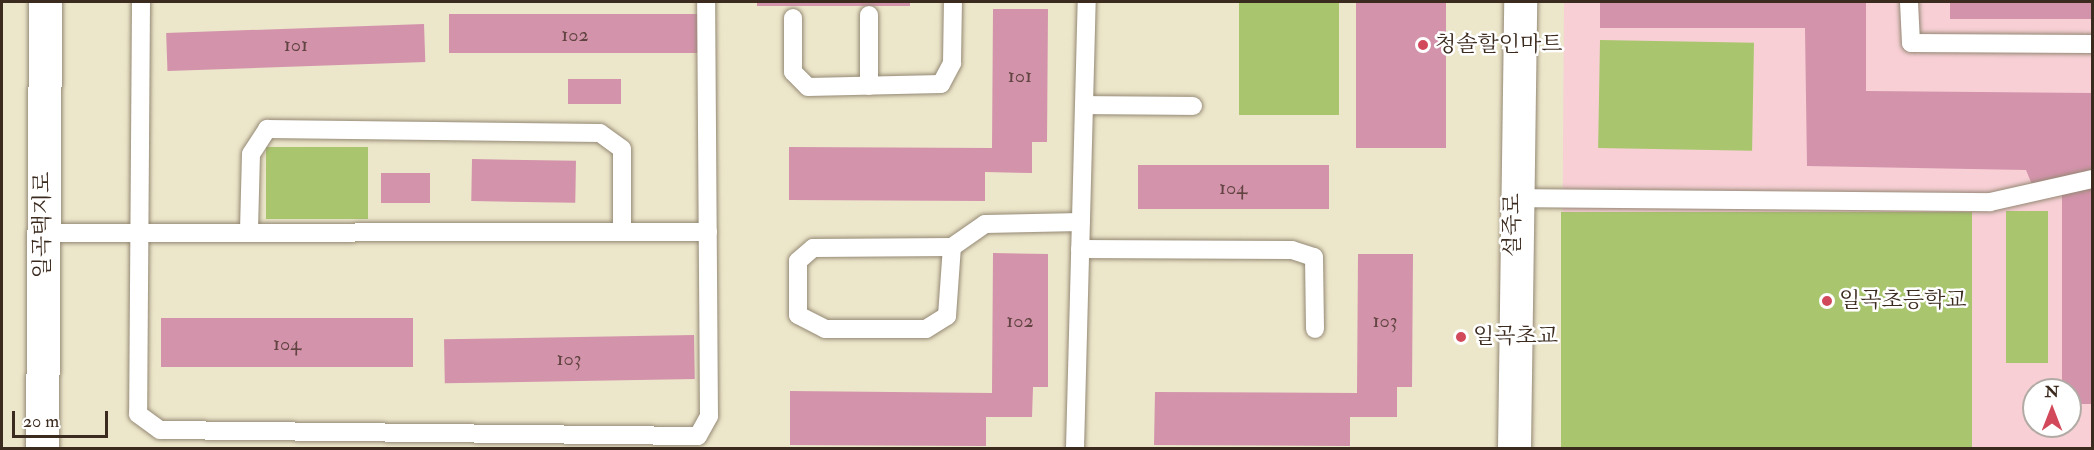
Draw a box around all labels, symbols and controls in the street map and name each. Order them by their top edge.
house number: 102 [561,22,589,46]
house number: 101 [284,32,308,56]
place label: 청솔할인마트 [1435,32,1563,58]
marker: 청솔할인마트 [1416,38,1430,52]
house number: 101 [1008,63,1032,87]
street label: 일곡택지로 [30,172,56,278]
house number: 104 [1219,175,1247,199]
street label: 설죽로 [1500,193,1526,257]
place label: 일곡초등학교 [1839,288,1967,314]
marker: 일곡초등학교 [1820,294,1834,308]
house number: 102 [1006,308,1034,332]
house number: 103 [1373,308,1397,332]
place label: 일곡초교 [1473,324,1558,350]
marker: 일곡초교 [1454,330,1468,344]
house number: 104 [273,331,301,355]
house number: 103 [557,346,581,370]
north arrow [2022,378,2082,438]
text: N [2045,382,2059,402]
scale bar [15,399,111,437]
text: 20 m [23,410,59,433]

